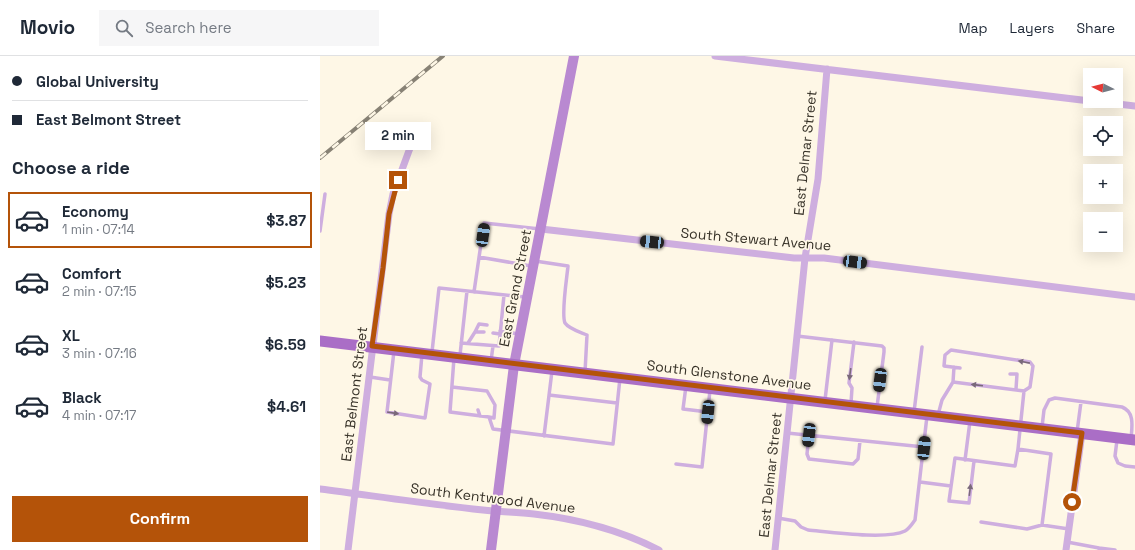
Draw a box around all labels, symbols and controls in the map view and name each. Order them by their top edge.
search box [99,10,379,46]
text: Movio [20,15,75,40]
icon: search [113,17,135,39]
text: Search here [145,18,232,37]
text: Map [958,19,988,37]
text: Layers [1010,19,1054,37]
text: Share [1076,19,1115,37]
north arrow [1083,68,1123,108]
map controls [1083,68,1123,252]
text: Global University [36,72,159,91]
street label: East Delmar Street [789,89,821,217]
text: East Belmont Street [36,110,181,129]
button: locate [1083,116,1123,156]
callout: 2 min [365,122,431,150]
text: 2 min [381,127,415,144]
text: Choose a ride [12,156,130,179]
button: + [1083,164,1123,204]
route end [389,171,407,189]
icon: car [14,202,50,238]
text: Economy [62,202,129,221]
text: $3.87 [266,211,306,230]
button: − [1083,212,1123,252]
text: 1 min · 07:14 [62,221,135,238]
car [475,222,491,248]
street label: South Stewart Avenue [680,223,832,255]
street label: East Grand Street [495,228,535,348]
car [639,235,665,249]
car [842,255,868,269]
icon: car [14,264,50,300]
text: Comfort [62,264,122,283]
text: $5.23 [265,273,306,292]
text: 2 min · 07:15 [62,283,137,300]
street label: East Belmont Street [337,325,371,463]
icon: car [14,326,50,362]
text: XL [62,326,80,345]
text: $6.59 [265,335,306,354]
text: 3 min · 07:16 [62,345,137,362]
street label: South Glenstone Avenue [646,356,812,394]
one-way arrow [1018,358,1030,364]
car [873,367,887,393]
one-way arrow [847,368,853,380]
one-way arrow [971,382,983,388]
icon: car [14,388,50,424]
text: Black [62,388,102,407]
text: $4.61 [267,397,306,416]
car [701,399,715,425]
text: 4 min · 07:17 [62,407,136,424]
one-way arrow [387,410,400,416]
street label: East Delmar Street [754,411,786,539]
car [802,422,816,448]
car [917,435,931,461]
street label: South Kentwood Avenue [409,479,577,517]
one-way arrow [967,484,973,496]
route start [1063,493,1081,511]
button: Confirm [12,496,308,542]

